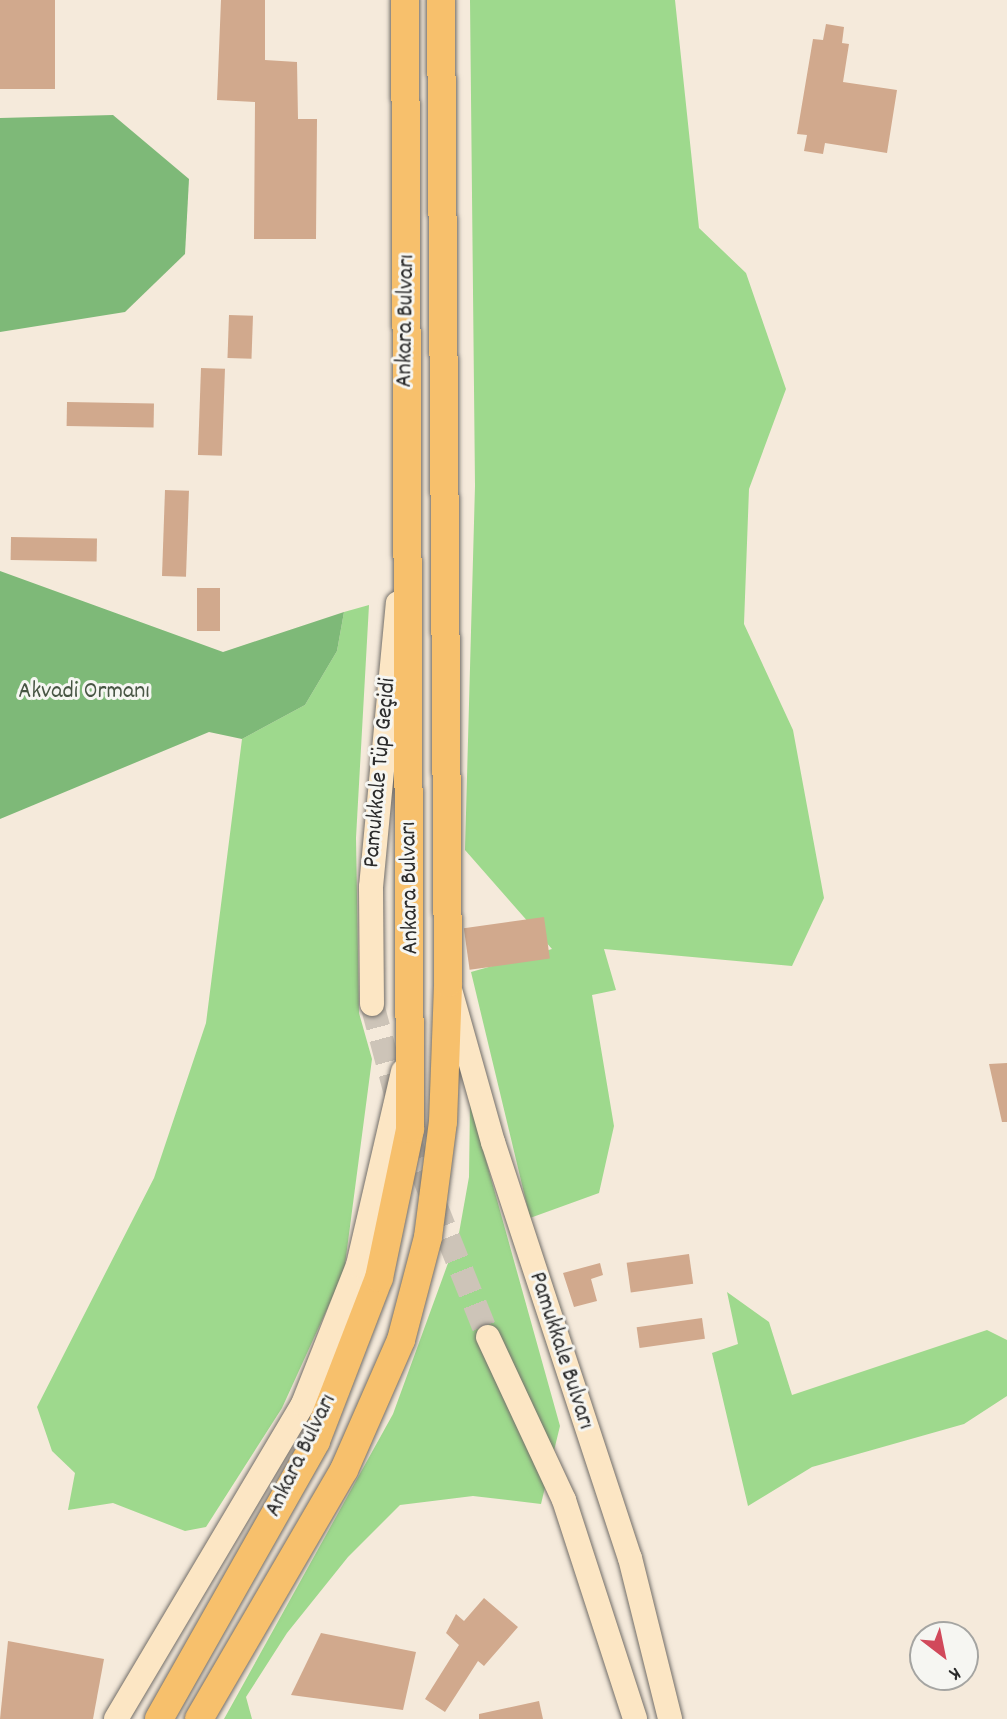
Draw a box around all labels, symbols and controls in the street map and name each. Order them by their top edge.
street label: Ankara Bulvarı [391,254,423,388]
street label: Pamukkale Tüp Geçidi [358,677,404,869]
park label: Akvadi Ormanı [18,679,150,707]
street label: Ankara Bulvarı [395,821,427,955]
street label: Pamukkale Bulvarı [521,1269,599,1433]
street label: Ankara Bulvarı [260,1390,344,1522]
north arrow [909,1621,979,1691]
text: K [943,1659,965,1686]

